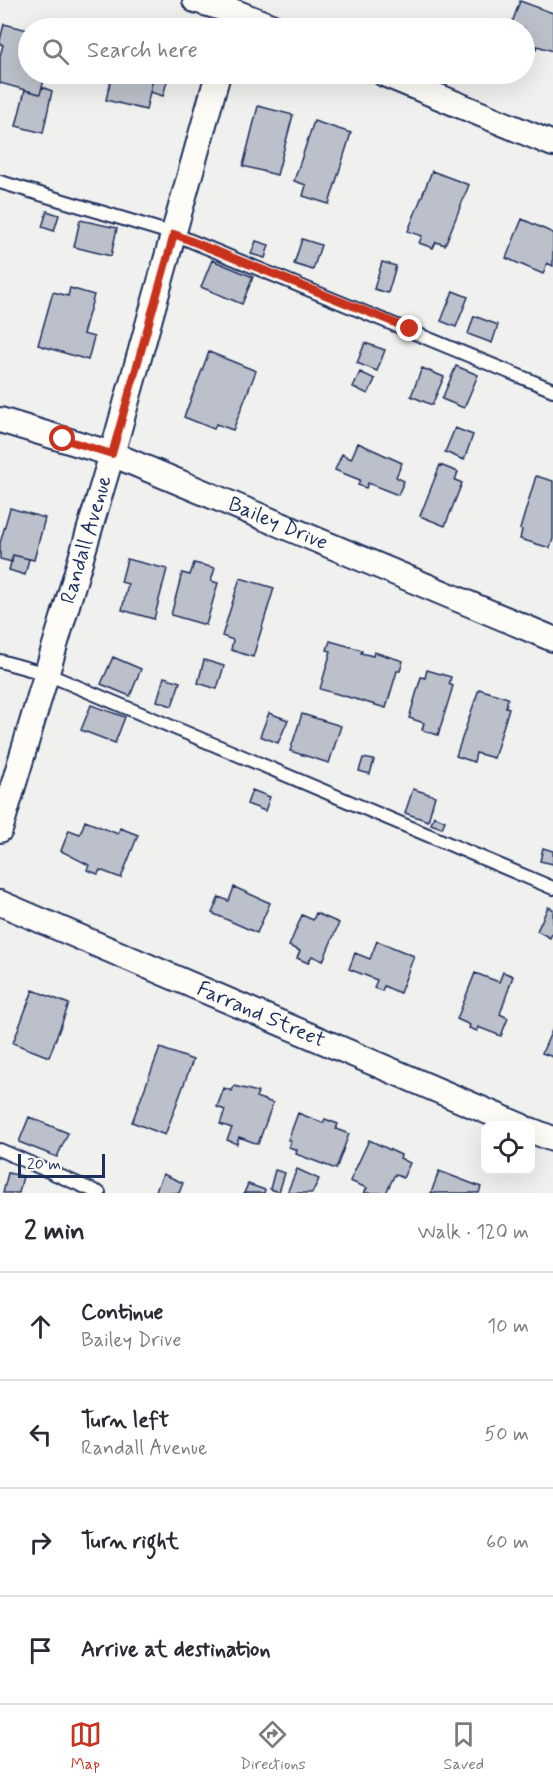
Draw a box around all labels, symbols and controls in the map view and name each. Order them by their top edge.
search box [18,18,535,84]
icon: search [39,35,72,68]
text: Search here [87,37,198,65]
route end [396,315,422,341]
route start [49,425,75,451]
street label: Randall Avenue [54,472,119,607]
street label: Bailey Drive [224,490,332,557]
street label: Farrand Street [192,975,330,1055]
map controls [481,1121,535,1175]
button: locate [481,1121,535,1175]
scale bar [18,1151,105,1178]
text: 20 m [27,1154,61,1175]
text: 2 min [24,1215,85,1249]
text: Walk · 120 m [418,1219,529,1246]
text: Continue [81,1299,163,1327]
icon: ahead [24,1310,57,1343]
text: 10 m [487,1313,529,1340]
text: Bailey Drive [81,1327,182,1354]
text: Turn left [81,1407,169,1435]
icon: left [24,1418,57,1451]
text: 50 m [484,1421,529,1448]
text: Randall Avenue [81,1435,207,1462]
icon: right [24,1526,57,1559]
text: Turn right [81,1528,179,1556]
text: 60 m [486,1529,529,1556]
icon: arrive [24,1634,57,1667]
text: Arrive at destination [81,1636,271,1664]
tab: Map [69,1718,102,1775]
tab: Directions [240,1718,306,1775]
tab: Saved [444,1718,484,1775]

